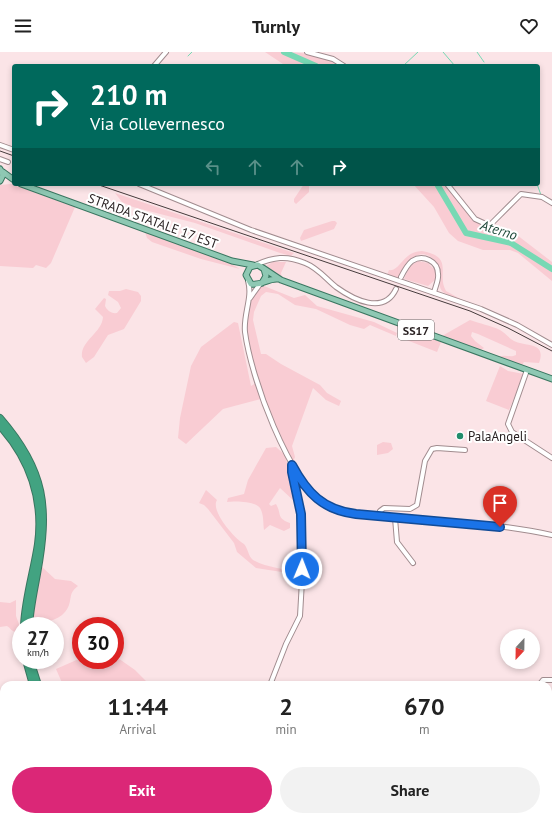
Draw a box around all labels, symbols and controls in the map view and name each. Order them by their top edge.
icon: menu [12,15,34,37]
text: Turnly [252,15,300,38]
icon: heart [518,15,540,37]
text: 210 m [90,76,167,113]
icon: right [24,80,76,132]
text: Via Collevernesco [90,112,225,135]
icon: left [202,156,224,178]
icon: ahead [244,156,266,178]
icon: ahead [286,156,308,178]
icon: right [328,156,350,178]
street label: STRADA STATALE 17 EST [86,190,220,252]
water label: Aterno [477,216,520,244]
road number: SS17 [398,320,434,340]
place label: PalaAngeli [468,428,527,445]
marker: PalaAngeli [455,431,465,441]
pin [483,486,517,527]
icon: arrive [489,492,511,514]
position arrow [281,548,323,590]
speed limit sign: 30 [72,617,124,669]
text: 27 [27,625,49,651]
north arrow [500,629,540,669]
map controls [500,629,540,669]
text: km/h [27,646,49,659]
text: 11:44 [107,691,168,722]
text: 2 [279,691,293,722]
text: 670 [404,691,445,722]
text: Arrival [120,721,156,738]
text: min [275,721,297,738]
text: m [419,721,430,738]
button: Exit [12,767,272,813]
button: Share [280,767,540,813]

